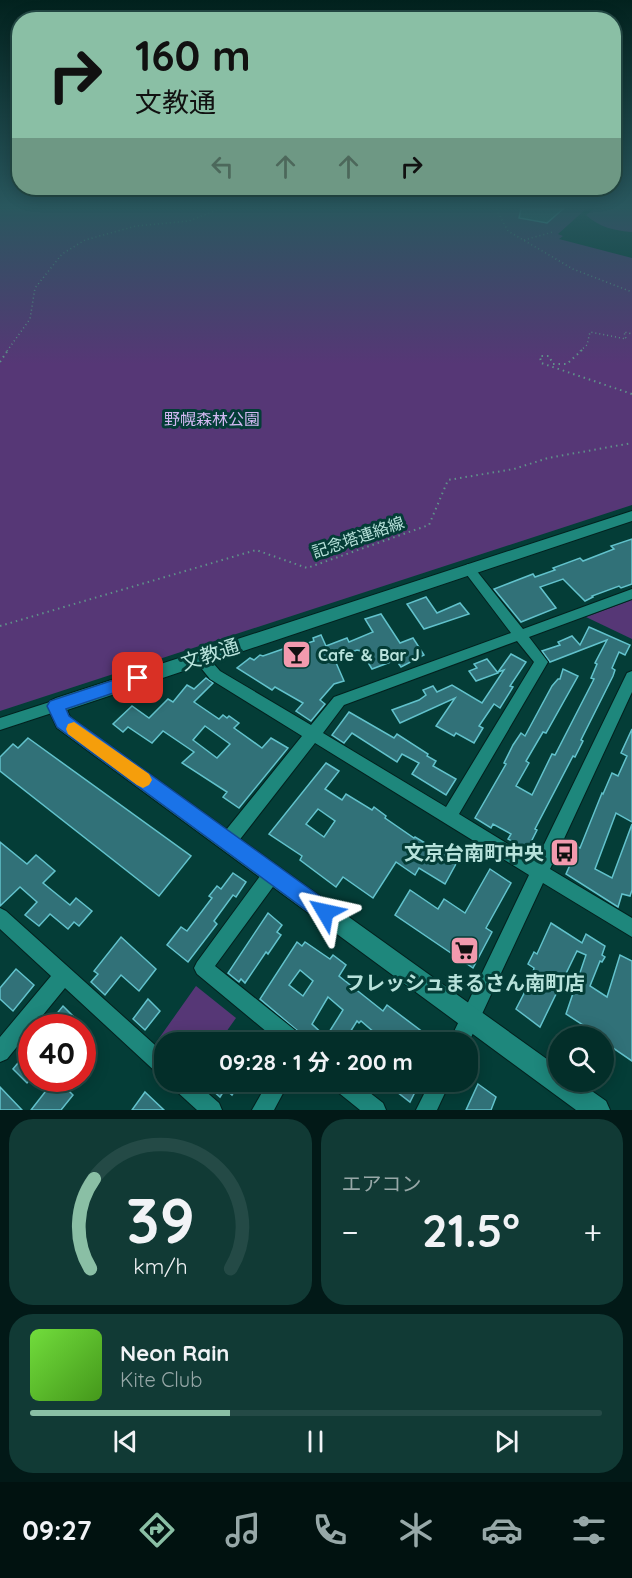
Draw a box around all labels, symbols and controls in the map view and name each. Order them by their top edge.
text: 160 m [135,29,251,82]
icon: right [36,36,114,114]
text: 文教通 [135,85,216,119]
icon: left [206,150,239,183]
icon: ahead [269,150,302,183]
icon: ahead [332,150,365,183]
icon: right [395,150,428,183]
park label: 野幌森林公園 [164,409,260,429]
street label: 記念塔連絡線 [309,512,407,562]
street label: 文教通 [178,633,242,675]
bar icon: Cafe ＆ Bar J [281,639,313,671]
place label: Cafe ＆ Bar J [318,645,420,665]
pin [112,652,163,703]
icon: arrive [121,661,154,694]
bus stop icon: 文京台南町中央 [549,836,581,868]
place label: 文京台南町中央 [404,840,544,865]
position arrow [293,880,357,944]
supermarket icon: フレッシュまるさん南町店 [449,935,481,967]
place label: フレッシュまるさん南町店 [345,970,585,995]
speed limit sign: 40 [18,1014,96,1092]
map controls [548,1026,614,1092]
button: search [548,1026,614,1092]
text: 09:28 · 1 分 · 200 m [219,1048,413,1076]
text: エアコン [342,1171,422,1196]
text: 39 [126,1181,195,1259]
text: 21.5° [422,1202,520,1258]
text: − [342,1211,359,1252]
text: + [583,1211,602,1252]
text: km/h [133,1253,187,1279]
text: Neon Rain [120,1339,229,1367]
text: Kite Club [120,1367,202,1392]
icon: previous [109,1425,142,1458]
icon: pause [299,1425,332,1458]
icon: next [490,1425,523,1458]
icon: directions [136,1509,178,1551]
icon: music [222,1509,264,1551]
icon: phone [309,1509,351,1551]
icon: climate [395,1509,437,1551]
icon: car [481,1509,523,1551]
icon: filters [568,1509,610,1551]
text: 09:27 [22,1513,92,1547]

